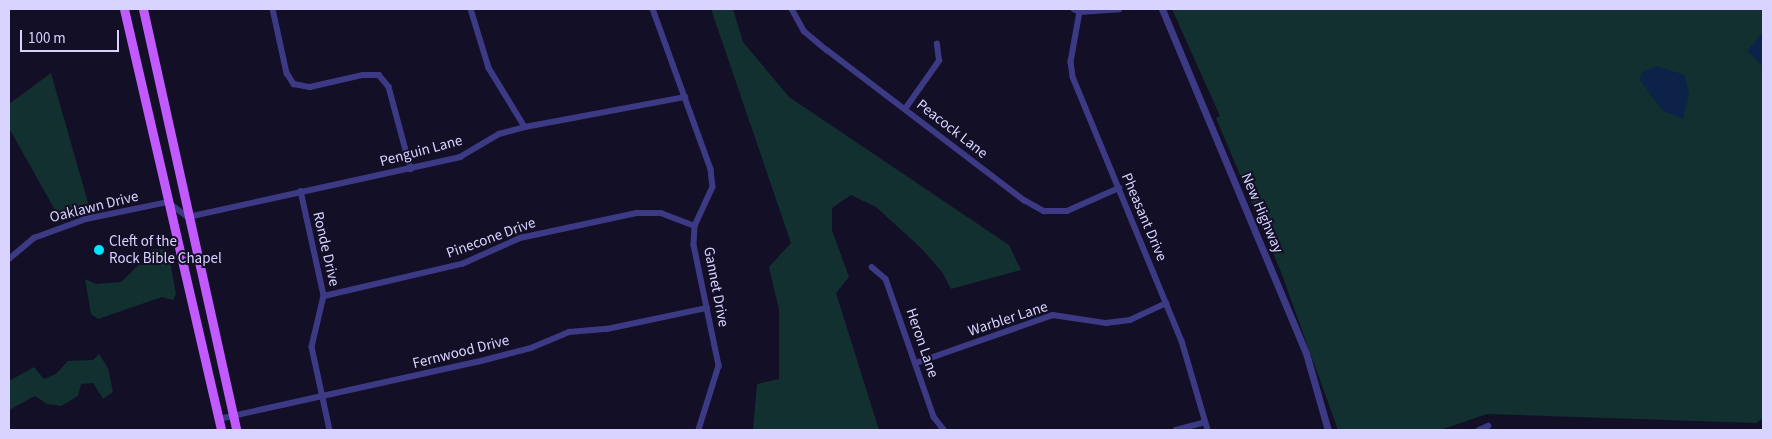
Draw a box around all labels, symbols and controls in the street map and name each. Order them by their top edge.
scale bar [22,20,121,52]
text: 100 m [28,28,66,49]
street label: Peacock Lane [913,96,991,162]
street label: Penguin Lane [378,131,464,171]
street label: Pheasant Drive [1117,170,1171,264]
street label: New Highway [1237,170,1287,256]
street label: Oaklawn Drive [48,187,140,227]
street label: Ronde Drive [309,210,343,288]
street label: Pinecone Drive [444,214,538,262]
place label: Cleft of the Rock Bible Chapel [109,232,222,267]
marker: Cleft of the Rock Bible Chapel [93,244,105,256]
street label: Gannet Drive [699,245,733,329]
street label: Warbler Lane [966,298,1050,340]
street label: Heron Lane [902,306,942,380]
street label: Fernwood Drive [411,331,511,373]

